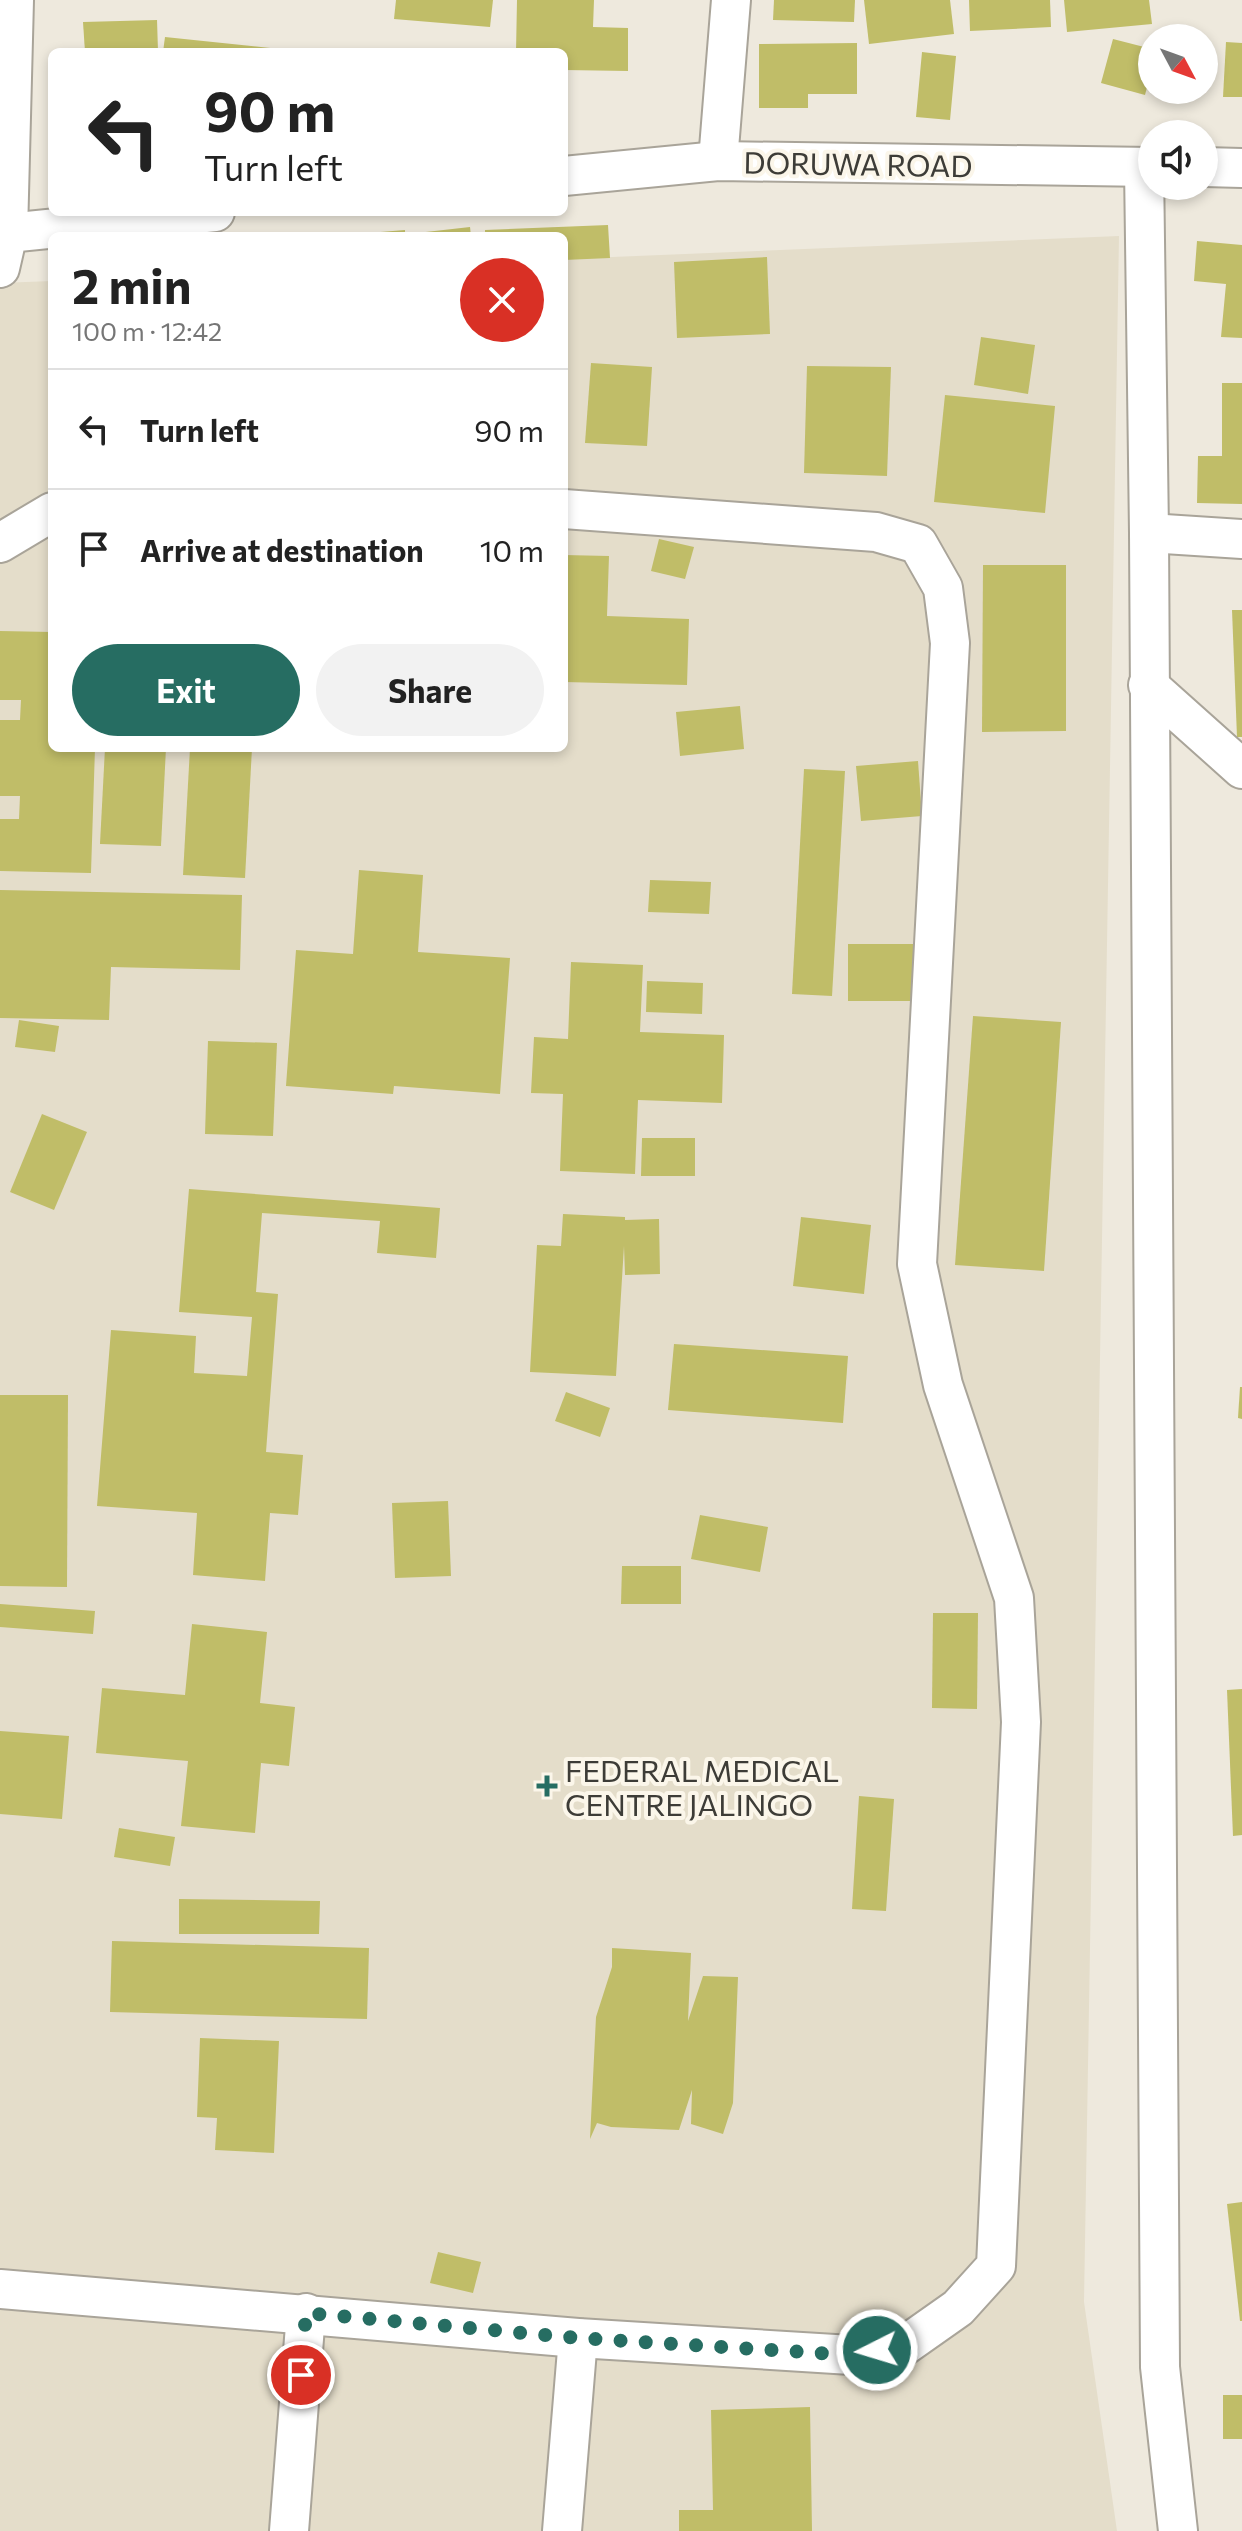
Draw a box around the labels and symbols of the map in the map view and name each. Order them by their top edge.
north arrow [1138,24,1218,104]
street label: DORUWA ROAD [743,143,973,183]
place label: FEDERAL MEDICAL CENTRE JALINGO [565,1751,839,1822]
marker: FEDERAL MEDICAL CENTRE JALINGO [536,1775,558,1797]
position arrow [835,2308,919,2392]
pin [267,2341,335,2409]

